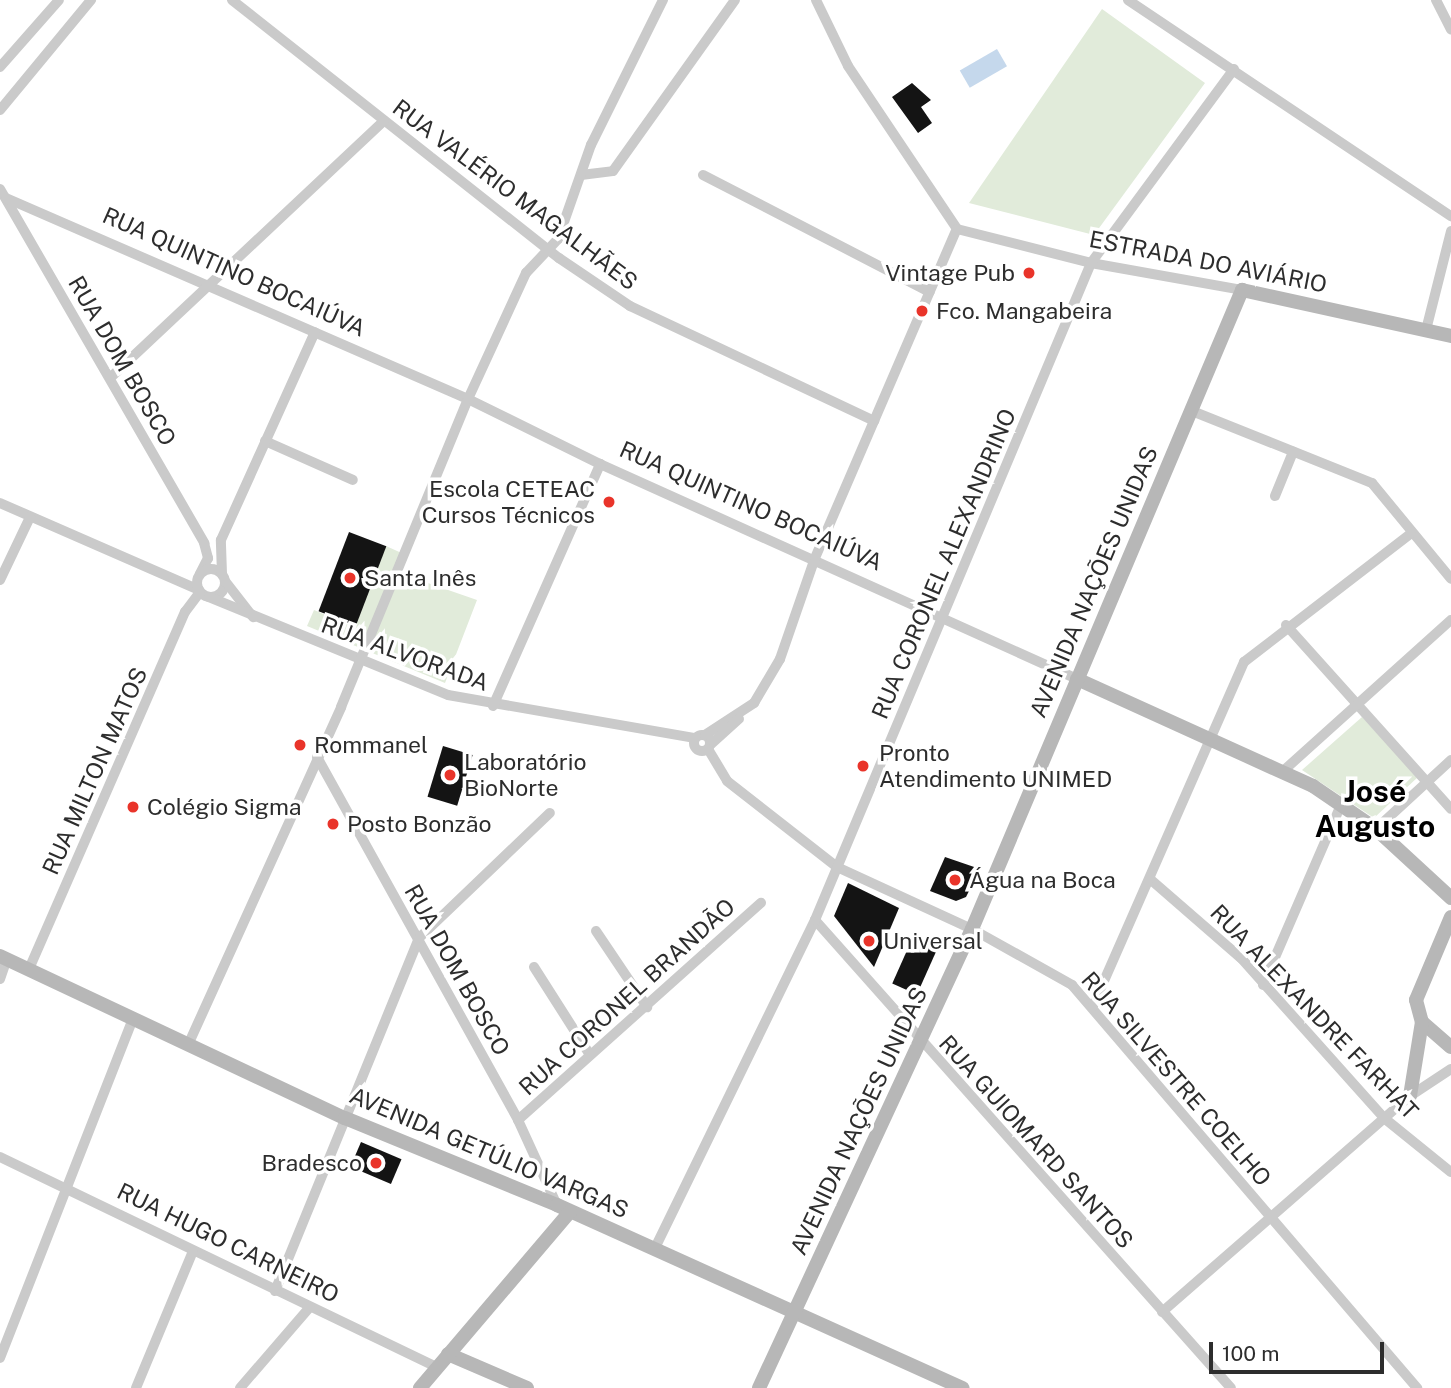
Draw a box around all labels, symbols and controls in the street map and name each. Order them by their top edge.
street label: RUA VALÉRIO MAGALHÃES [387,94,643,296]
street label: RUA QUINTINO BOCAIÚVA [98,201,370,343]
street label: ESTRADA DO AVIÁRIO [1087,225,1329,299]
place label: Vintage Pub [885,259,1015,287]
marker: Vintage Pub [1021,265,1037,281]
street label: RUA DOM BOSCO [62,271,182,451]
place label: Fco. Mangabeira [936,297,1112,325]
marker: Fco. Mangabeira [914,303,930,319]
street label: RUA CORONEL ALEXANDRINO [866,405,1022,723]
street label: RUA QUINTINO BOCAIÚVA [615,435,887,577]
street label: AVENIDA NAÇÕES UNIDAS [1024,442,1164,722]
place label: Escola CETEAC Cursos Técnicos [422,475,595,529]
marker: Escola CETEAC Cursos Técnicos [601,494,617,510]
place label: Santa Inês [364,564,476,592]
marker: Santa Inês [342,570,358,586]
street label: RUA ALVORADA [318,611,492,697]
street label: RUA MILTON MATOS [37,663,153,879]
place label: Rommanel [314,731,428,759]
marker: Rommanel [292,737,308,753]
place label: Pronto Atendimento UNIMED [879,739,1112,793]
place label: Laboratório BioNorte [464,748,586,802]
marker: Pronto Atendimento UNIMED [853,756,873,776]
marker: Laboratório BioNorte [442,767,458,783]
district label: José Augusto [1315,773,1435,844]
place label: Colégio Sigma [147,793,302,821]
marker: Colégio Sigma [125,799,141,815]
place label: Posto Bonzão [347,810,492,838]
marker: Posto Bonzão [325,816,341,832]
place label: Água na Boca [969,866,1116,894]
marker: Água na Boca [947,872,963,888]
street label: RUA DOM BOSCO [399,880,515,1060]
street label: RUA CORONEL BRANDÃO [514,893,740,1101]
street label: RUA ALEXANDRE FARHAT [1204,899,1424,1125]
place label: Universal [883,927,983,955]
marker: Universal [861,933,877,949]
street label: RUA SILVESTRE COELHO [1075,966,1277,1192]
street label: AVENIDA NAÇÕES UNIDAS [785,983,933,1259]
street label: RUA GUIOMARD SANTOS [933,1030,1139,1254]
street label: AVENIDA GETÚLIO VARGAS [345,1081,633,1225]
place label: Bradesco [262,1149,362,1177]
marker: Bradesco [368,1155,384,1171]
street label: RUA HUGO CARNEIRO [113,1177,343,1309]
scale bar [1213,1328,1388,1372]
text: 100 m [1222,1341,1279,1366]

